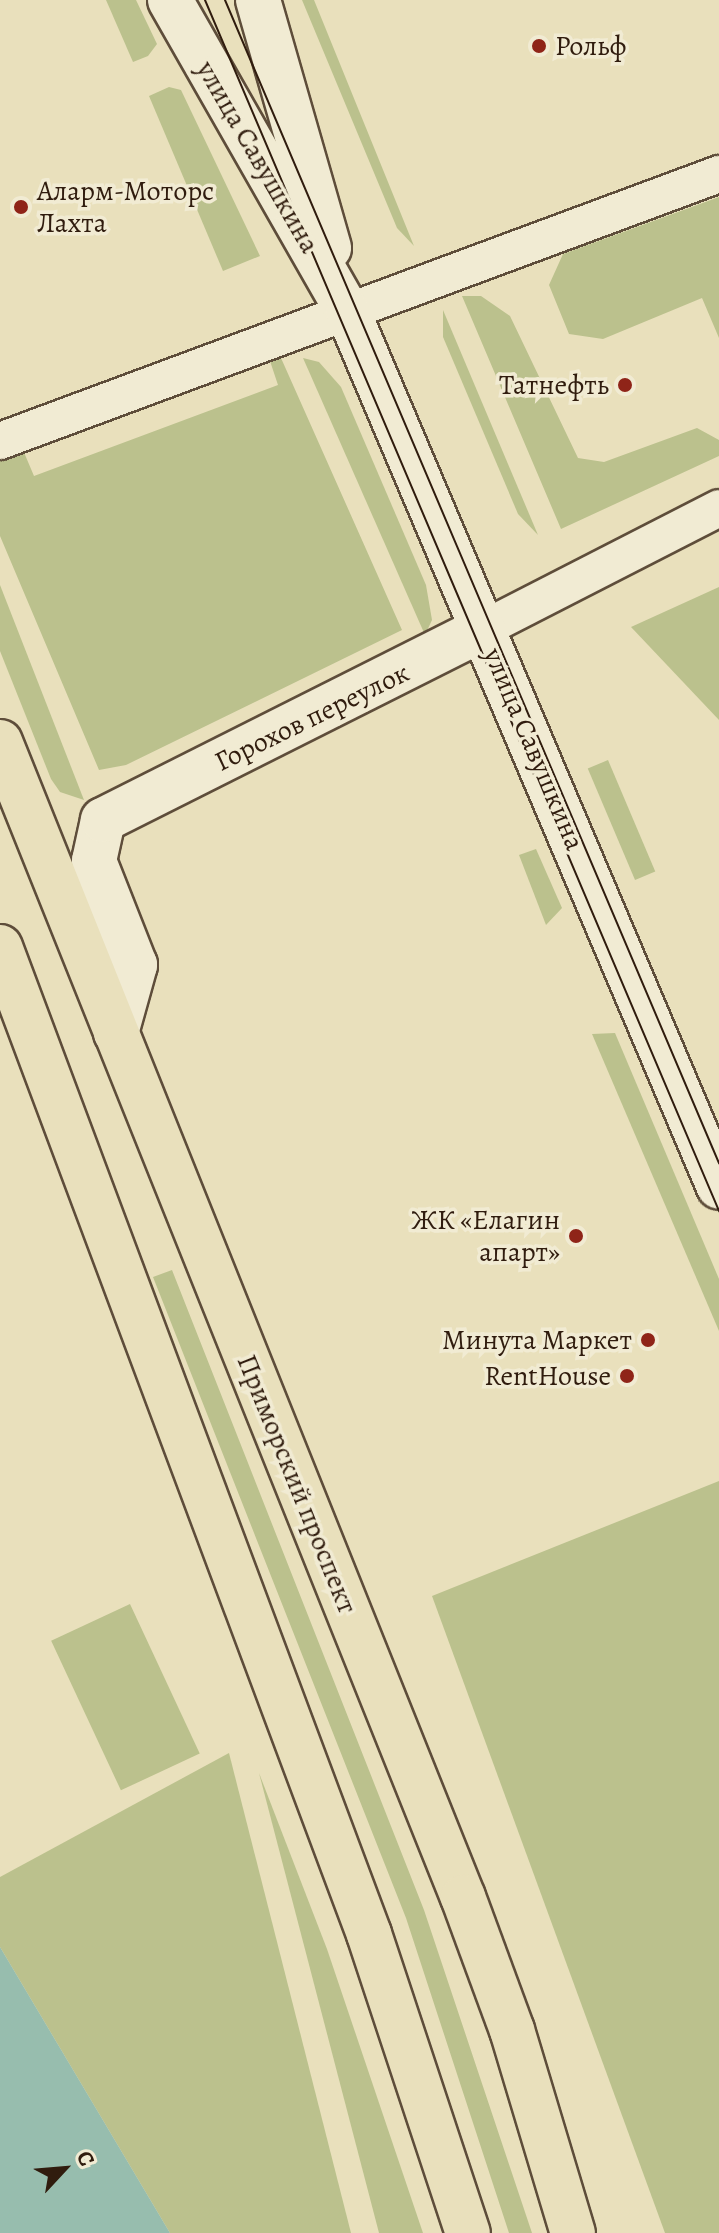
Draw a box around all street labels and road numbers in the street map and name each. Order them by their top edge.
street label: улица Савушкина [189,55,327,259]
street label: улица Савушкина [476,643,592,855]
street label: Горохов переулок [209,655,415,779]
street label: Приморский проспект [230,1350,364,1618]

